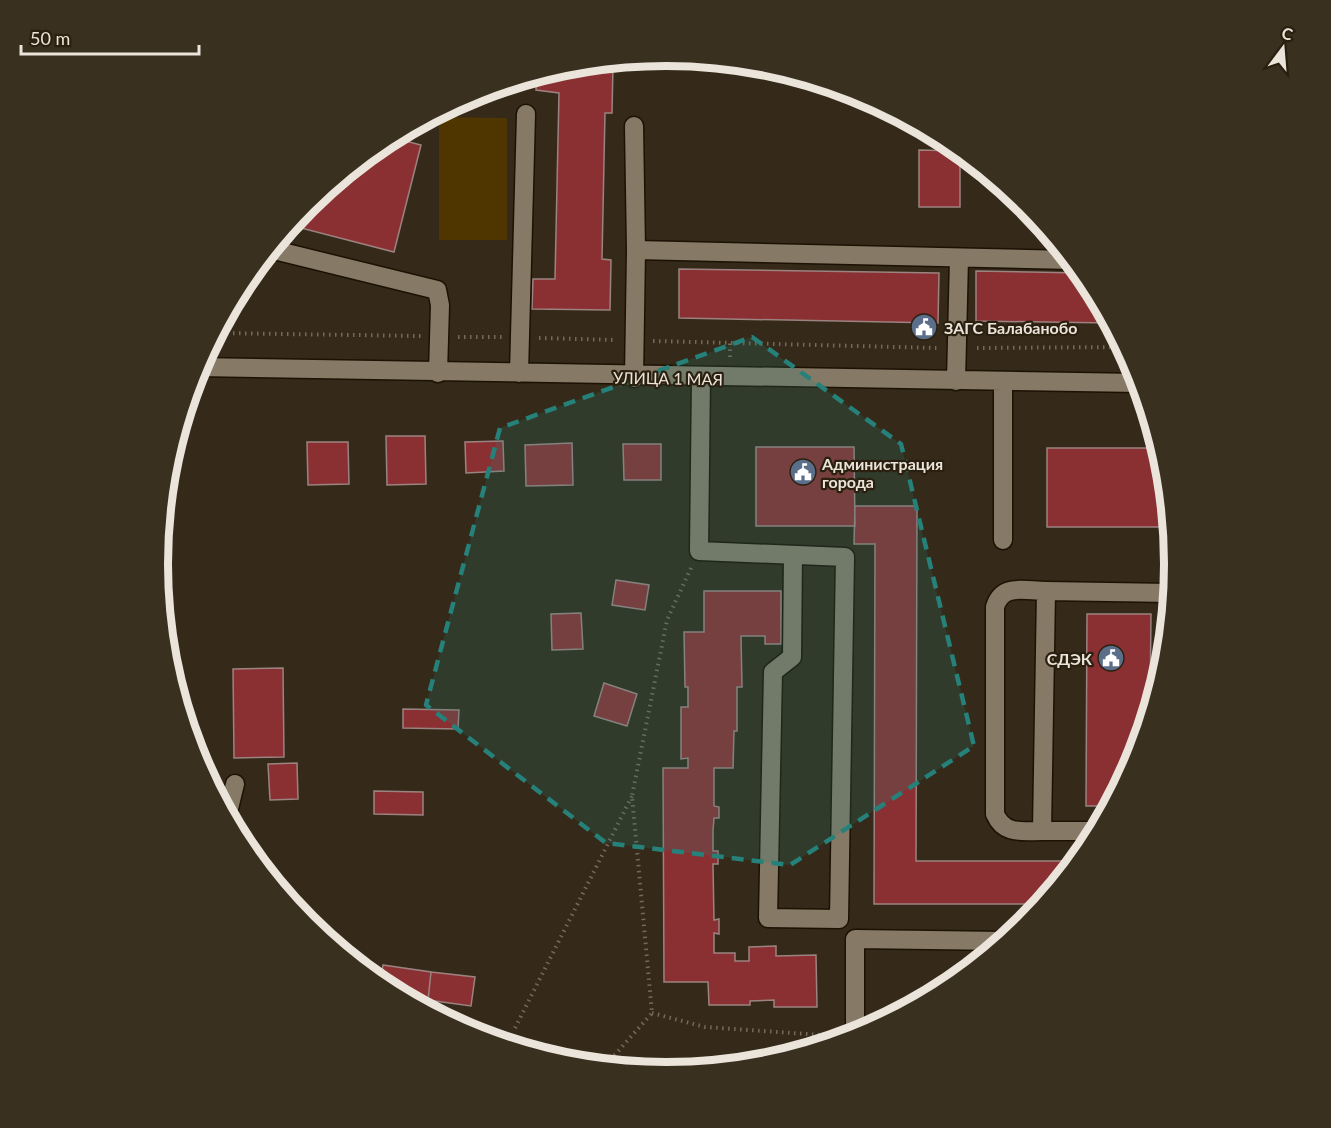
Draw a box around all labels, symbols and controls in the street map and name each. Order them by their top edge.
scale bar [21,18,200,56]
north arrow [1253,18,1313,78]
text: С [1280,23,1295,44]
text: 50 m [30,27,70,49]
public building icon: ЗАГС Балабанобо [909,312,939,342]
place label: ЗАГС Балабанобо [944,318,1077,337]
street label: УЛИЦА 1 МАЯ [613,368,723,388]
place label: Администрация города [821,454,943,491]
public building icon: Администрация города [788,457,818,487]
public building icon: СДЭК [1096,643,1126,673]
place label: СДЭК [1047,649,1093,668]

